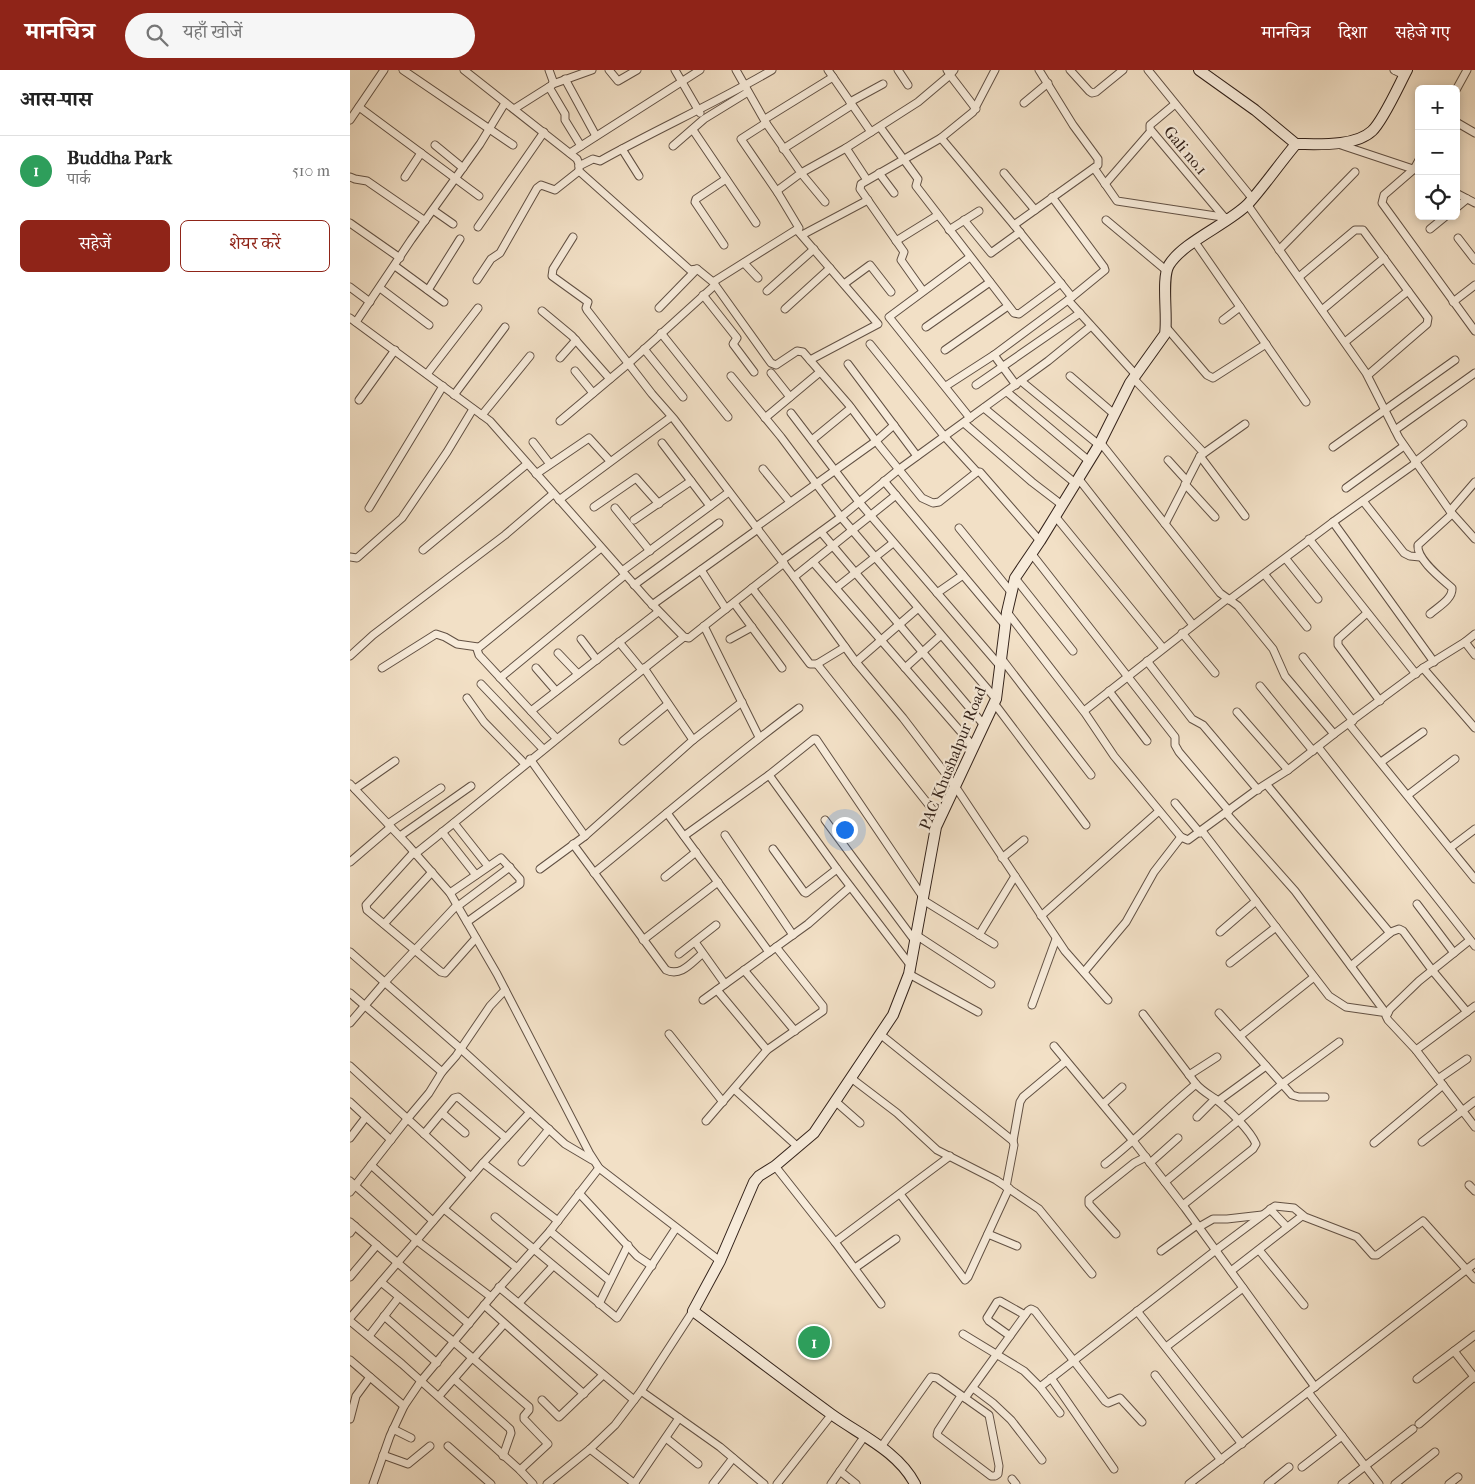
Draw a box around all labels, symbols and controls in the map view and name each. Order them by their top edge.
search box [125,13,475,58]
text: मानचित्र [25,17,95,45]
icon: search [143,21,171,49]
text: यहाँ खोजें [183,21,243,43]
text: मानचित्र [1262,22,1310,43]
text: दिशा [1338,22,1367,43]
text: सहेजे गए [1395,22,1450,43]
map controls [1415,85,1460,220]
button: + [1415,85,1460,130]
text: आस-पास [20,87,92,111]
street label: Gali no.1 [1160,122,1211,178]
button: − [1415,130,1460,175]
text: Buddha Park [67,147,172,169]
text: 1 [33,161,39,180]
text: 510 m [292,161,330,180]
text: पार्क [67,169,91,188]
button: locate [1415,175,1460,220]
button: सहेजें [20,220,170,272]
button: शेयर करें [180,220,330,272]
street label: PAC Khushalpur Road [915,683,990,833]
your location [832,817,858,843]
pin: 1 [798,1323,830,1361]

